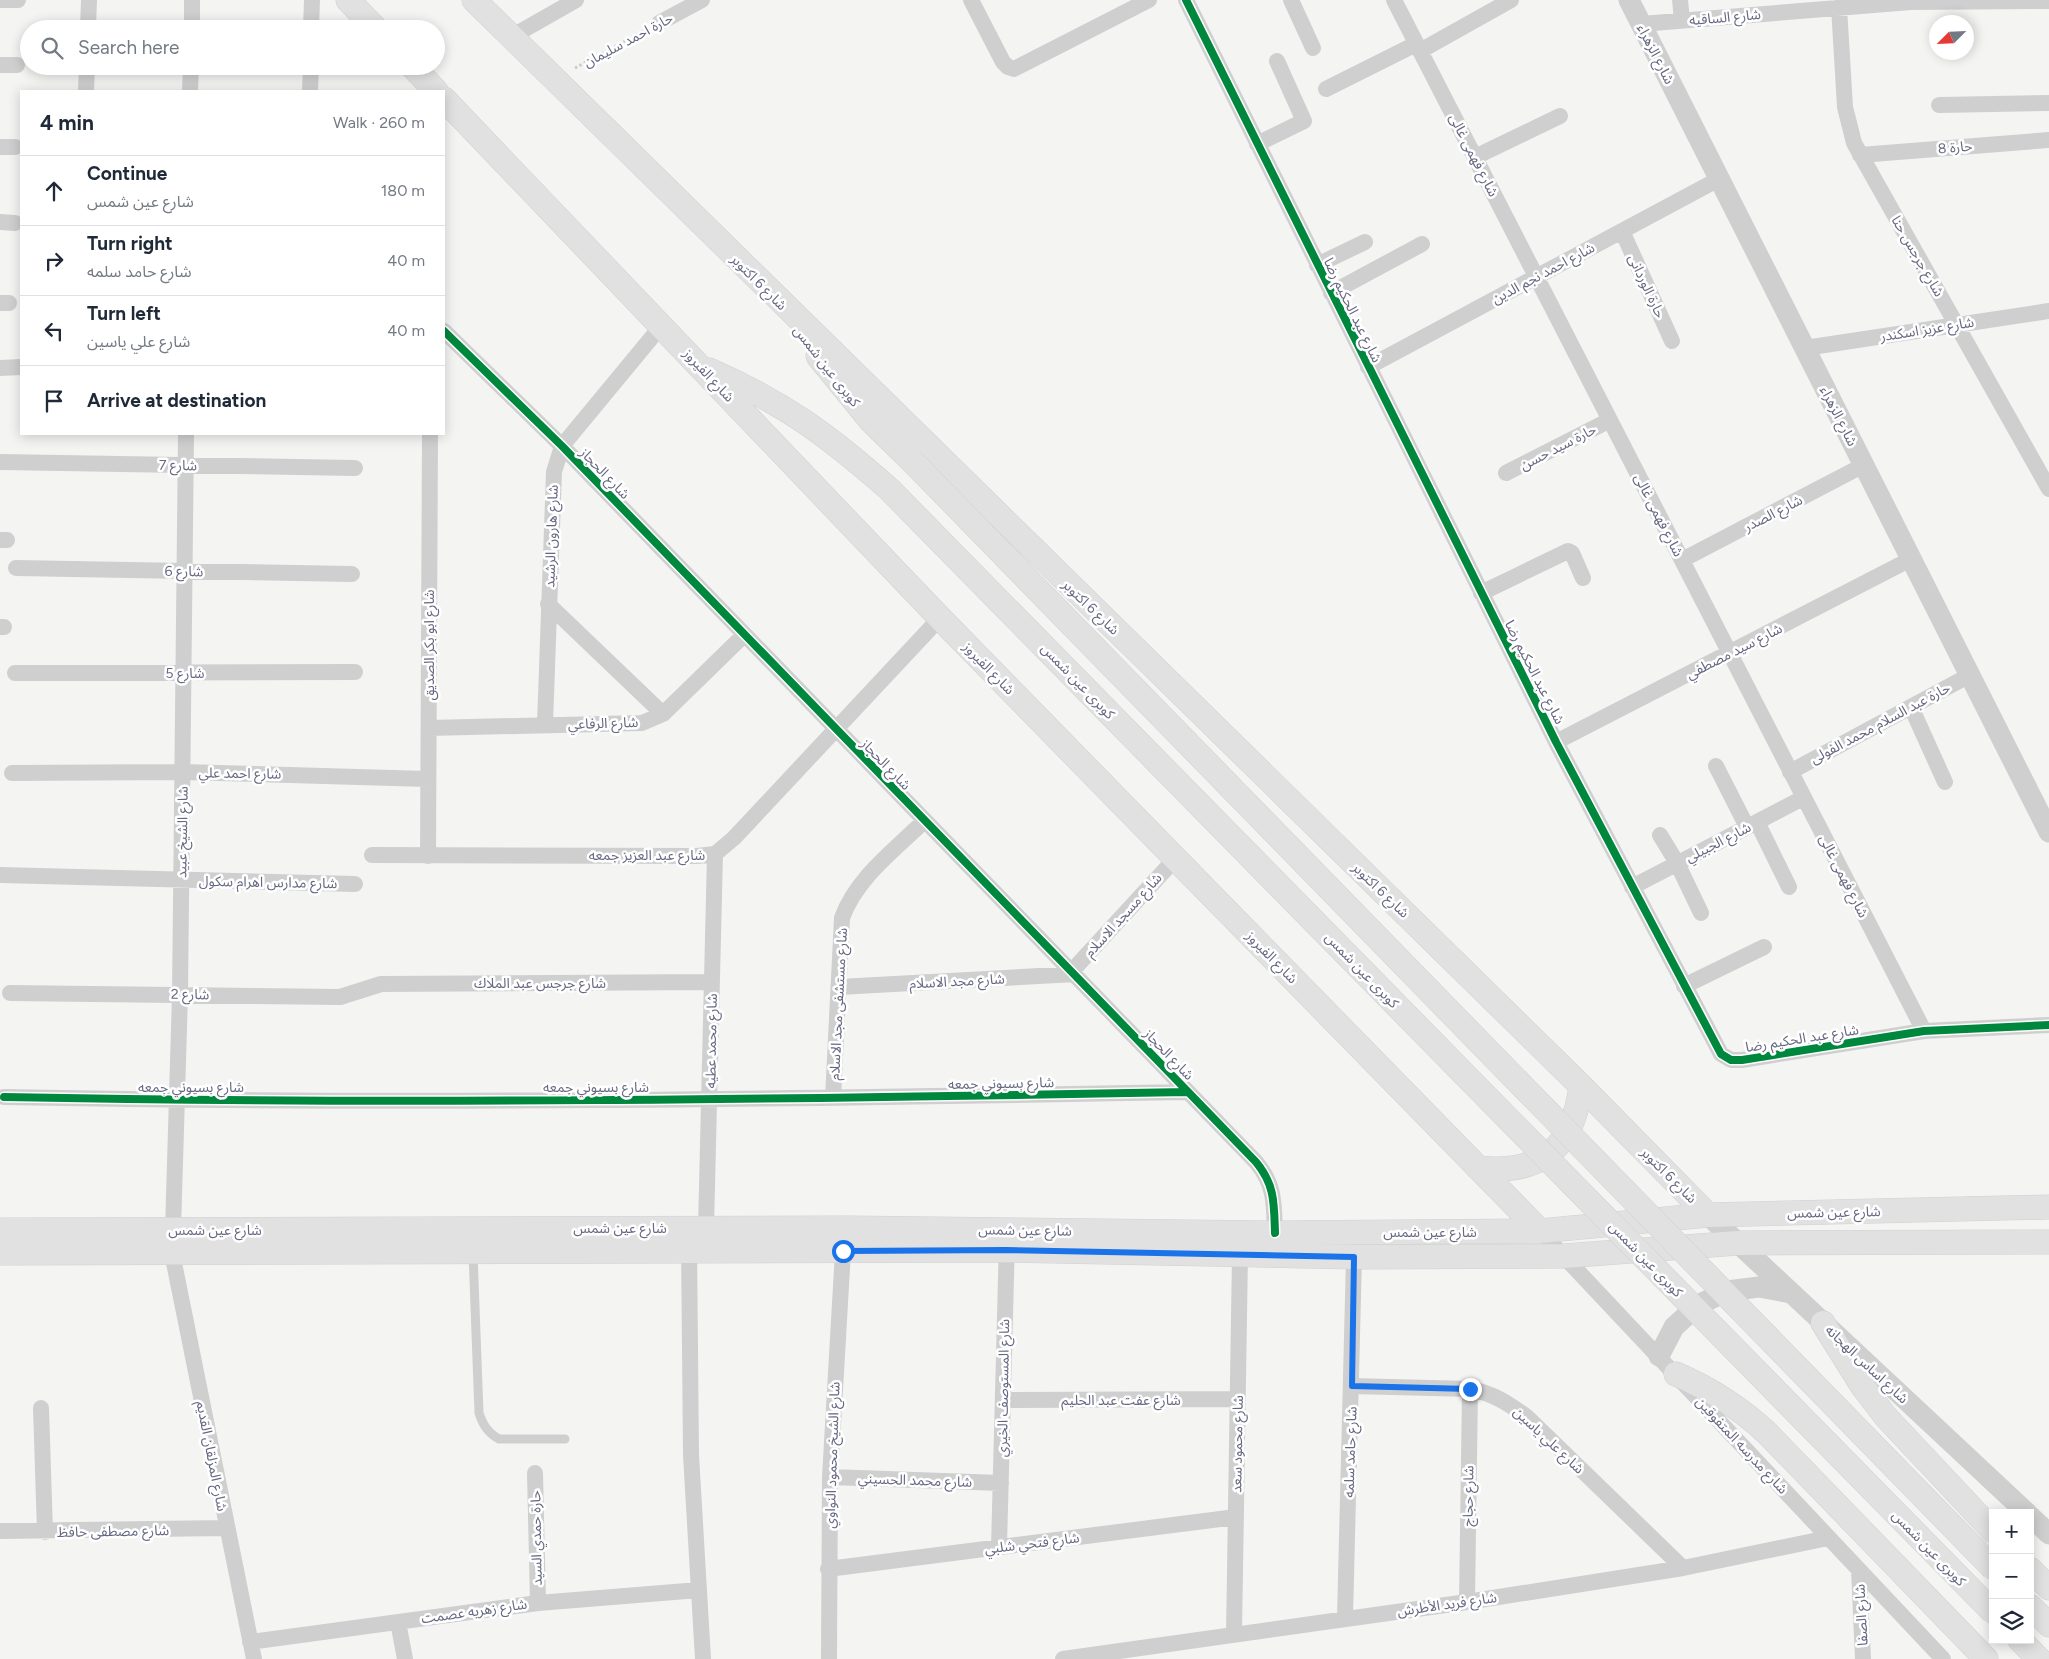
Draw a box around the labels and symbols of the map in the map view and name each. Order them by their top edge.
street label: شارع الساقيه [1688,6,1762,31]
street label: حارة احمد سليمان [581,10,676,71]
north arrow [1929,15,1974,60]
street label: شارع الزهراء [1631,21,1678,88]
street label: شارع فهمى غالى [1444,111,1502,201]
street label: حارة 8 [1937,138,1973,157]
street label: شارع جرجس حنا [1886,213,1948,301]
street label: شارع احمد نجم الدين [1489,239,1599,310]
street label: شارع 6 اكتوبر [725,250,790,315]
street label: حارة الوردانى [1624,252,1669,321]
street label: شارع عبد الحكيم رضا [1318,255,1385,366]
street label: شارع عزيز اسكندر [1878,314,1976,347]
street label: كوبرى عين شمس [790,322,864,411]
street label: شارع الفيروز [677,344,738,407]
street label: شارع الزهراء [1814,383,1861,450]
street label: حارة سيد حسن [1517,421,1599,474]
street label: شارع الحجاز [574,443,633,504]
street label: شارع 7 [159,457,197,476]
street label: شارع فهمى غالى [1629,471,1687,561]
street label: شارع هارون الرشيد [541,484,564,588]
street label: شارع الصدر [1740,491,1806,538]
street label: شارع 6 [164,563,203,582]
street label: شارع 6 اكتوبر [1057,575,1123,640]
street label: شارع ابو بكر الصديق [421,589,440,701]
street label: شارع عبد الحكيم رضا [1499,617,1568,728]
street label: شارع سيد مصطفي [1683,620,1786,685]
street label: شارع الفيروز [957,638,1018,700]
street label: كوبرى عين شمس [1037,640,1118,723]
street label: شارع 5 [166,665,204,684]
street label: حارة عبد السلام محمد الفولى [1807,679,1954,769]
street label: شارع الرفاعي [567,714,639,735]
street label: شارع الحجاز [855,734,914,795]
street label: شارع احمد علي [198,764,282,785]
street label: شارع الشيخ عبيد [173,786,194,878]
street label: شارع الجبيلي [1683,819,1755,868]
street label: شارع فهمى غالى [1814,832,1872,922]
street label: شارع عبد العزيز جمعه [589,847,705,866]
street label: شارع 6 اكتوبر [1347,858,1413,923]
street label: شارع مسجد الاسلام [1081,870,1167,962]
street label: شارع مدارس اهرام سكول [199,873,337,894]
street label: شارع مستشفى مجد الاسلام [826,927,853,1081]
street label: شارع الفيروز [1240,927,1301,989]
street label: كوبرى عين شمس [1321,929,1402,1012]
street label: شارع مجد الاسلام [909,971,1005,994]
street label: شارع جرجس عبد الملاك [474,975,606,994]
street label: شارع 2 [171,986,209,1005]
street label: شارع محمد عطيه [702,993,723,1089]
street label: شارع عبد الحكيم رضا [1744,1021,1860,1058]
street label: شارع الحجاز [1138,1024,1197,1085]
street label: شارع بسيوني جمعه [948,1074,1054,1095]
street label: شارع بسيوني جمعه [138,1079,244,1098]
street label: شارع بسيوني جمعه [543,1079,649,1098]
street label: شارع 6 اكتوبر [1635,1143,1700,1208]
street label: شارع عين شمس [1787,1203,1881,1224]
street label: كوبرى عين شمس [1605,1218,1686,1301]
street label: شارع عين شمس [573,1220,667,1239]
street label: شارع عين شمس [978,1221,1072,1242]
street label: شارع عين شمس [168,1222,262,1241]
street label: شارع عين شمس [1383,1224,1477,1243]
route start [832,1240,855,1263]
street label: شارع المستوصف الخيري [994,1319,1015,1457]
street label: شارع اساس الهجانه [1820,1322,1912,1409]
route end [1459,1378,1482,1401]
street label: شارع الشيخ محمود النواوي [821,1381,846,1529]
street label: شارع عفت عبد الحليم [1061,1392,1181,1411]
street label: شارع مدرسه المتفوقين [1691,1393,1791,1499]
street label: شارع محمود سعد [1228,1395,1249,1493]
street label: شارع المزلقان القديم [191,1399,231,1513]
street label: شارع علي ياسين [1508,1403,1588,1479]
street label: شارع حامد سلمه [1340,1406,1363,1498]
street label: شارع حجاج [1459,1465,1480,1527]
street label: شارع محمد الحسيني [858,1470,972,1493]
street label: حارة حمدي السيد [527,1490,548,1586]
street label: كوبرى عين شمس [1888,1507,1969,1590]
street label: شارع مصطفى حافظ [57,1522,169,1543]
street label: شارع فتحي شلبي [984,1529,1081,1560]
street label: شارع الصفا [1851,1583,1874,1646]
street label: شارع فريد الأطرش [1396,1589,1498,1622]
street label: شارع زهريه عصمت [420,1596,528,1629]

